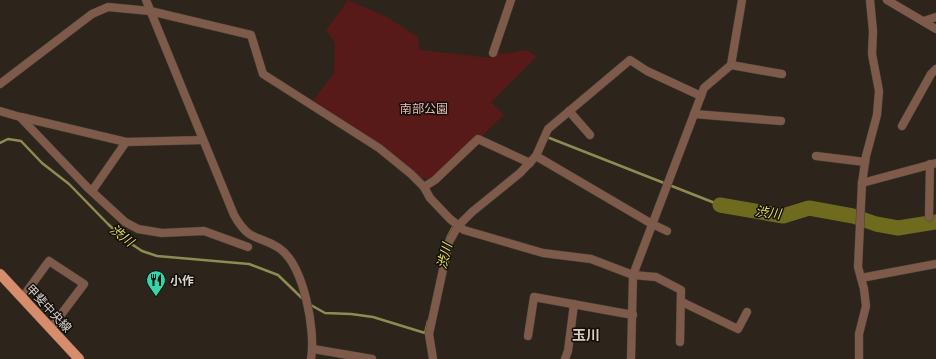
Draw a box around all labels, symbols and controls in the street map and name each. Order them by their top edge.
park label: 南部公園 [400,100,448,117]
water label: 渋川 [754,201,784,223]
water label: 渋川 [106,220,139,251]
water label: 渋川 [432,239,456,271]
restaurant icon: 小作 [145,269,167,297]
place label: 小作 [170,272,194,289]
street label: 甲斐中央線 [22,280,76,336]
district label: 玉川 [572,325,600,344]

